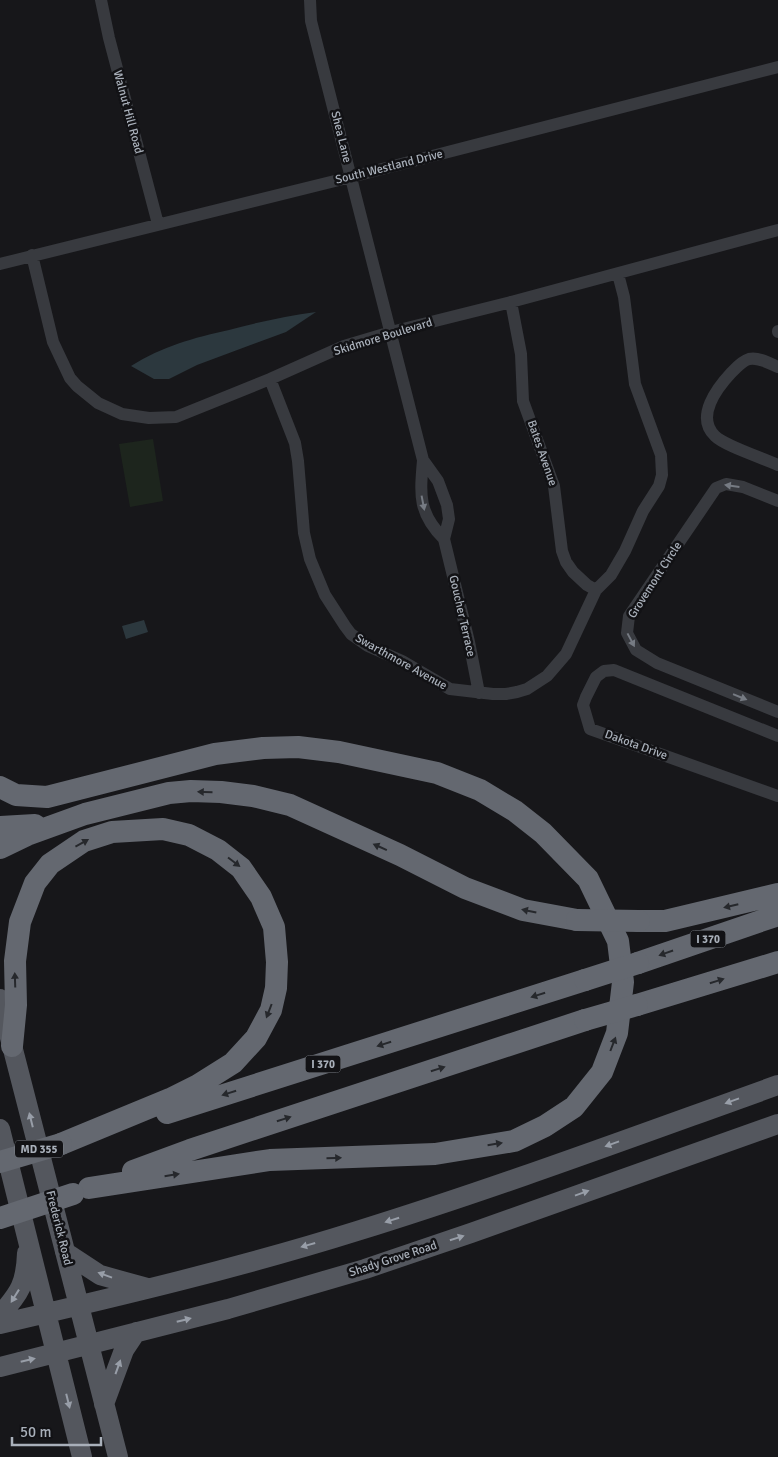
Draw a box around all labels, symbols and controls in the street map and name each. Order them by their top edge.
street label: Walnut Hill Road [110,69,146,155]
street label: Shea Lane [327,110,355,164]
street label: South Westland Drive [334,146,444,188]
street label: Skidmore Boulevard [332,315,434,359]
street label: Bates Avenue [524,418,560,488]
one-way arrow [724,482,740,490]
one-way arrow [420,495,428,511]
street label: Grovemont Circle [625,539,685,621]
street label: Goucher Terrace [445,574,479,658]
street label: Swarthmore Avenue [352,631,450,693]
one-way arrow [627,633,635,648]
one-way arrow [733,693,747,701]
street label: Dakota Drive [603,727,669,763]
one-way arrow [196,788,212,796]
one-way arrow [75,839,88,848]
one-way arrow [373,842,388,850]
one-way arrow [227,857,241,867]
one-way arrow [723,902,738,910]
one-way arrow [521,906,537,914]
road number: I 370 [690,931,726,948]
one-way arrow [658,950,673,958]
one-way arrow [11,972,19,988]
one-way arrow [710,976,725,984]
one-way arrow [531,991,546,999]
one-way arrow [265,1003,272,1018]
one-way arrow [610,1037,617,1052]
one-way arrow [376,1041,391,1049]
road number: I 370 [306,1056,340,1072]
one-way arrow [431,1064,446,1072]
one-way arrow [221,1090,236,1098]
one-way arrow [724,1097,739,1105]
one-way arrow [27,1112,35,1127]
one-way arrow [277,1115,292,1123]
road number: MD 355 [15,1140,63,1158]
one-way arrow [488,1140,504,1148]
one-way arrow [604,1141,619,1148]
one-way arrow [326,1153,342,1161]
one-way arrow [165,1170,181,1178]
street label: Frederick Road [42,1189,76,1267]
one-way arrow [575,1189,590,1197]
one-way arrow [384,1216,399,1224]
one-way arrow [449,1234,464,1241]
street label: Shady Grove Road [347,1238,439,1280]
one-way arrow [300,1242,315,1250]
one-way arrow [97,1271,112,1279]
one-way arrow [10,1290,19,1303]
one-way arrow [176,1316,191,1324]
one-way arrow [21,1356,36,1364]
one-way arrow [115,1359,122,1374]
one-way arrow [64,1393,72,1408]
scale bar [12,1414,101,1446]
text: 50 m [20,1423,51,1441]

